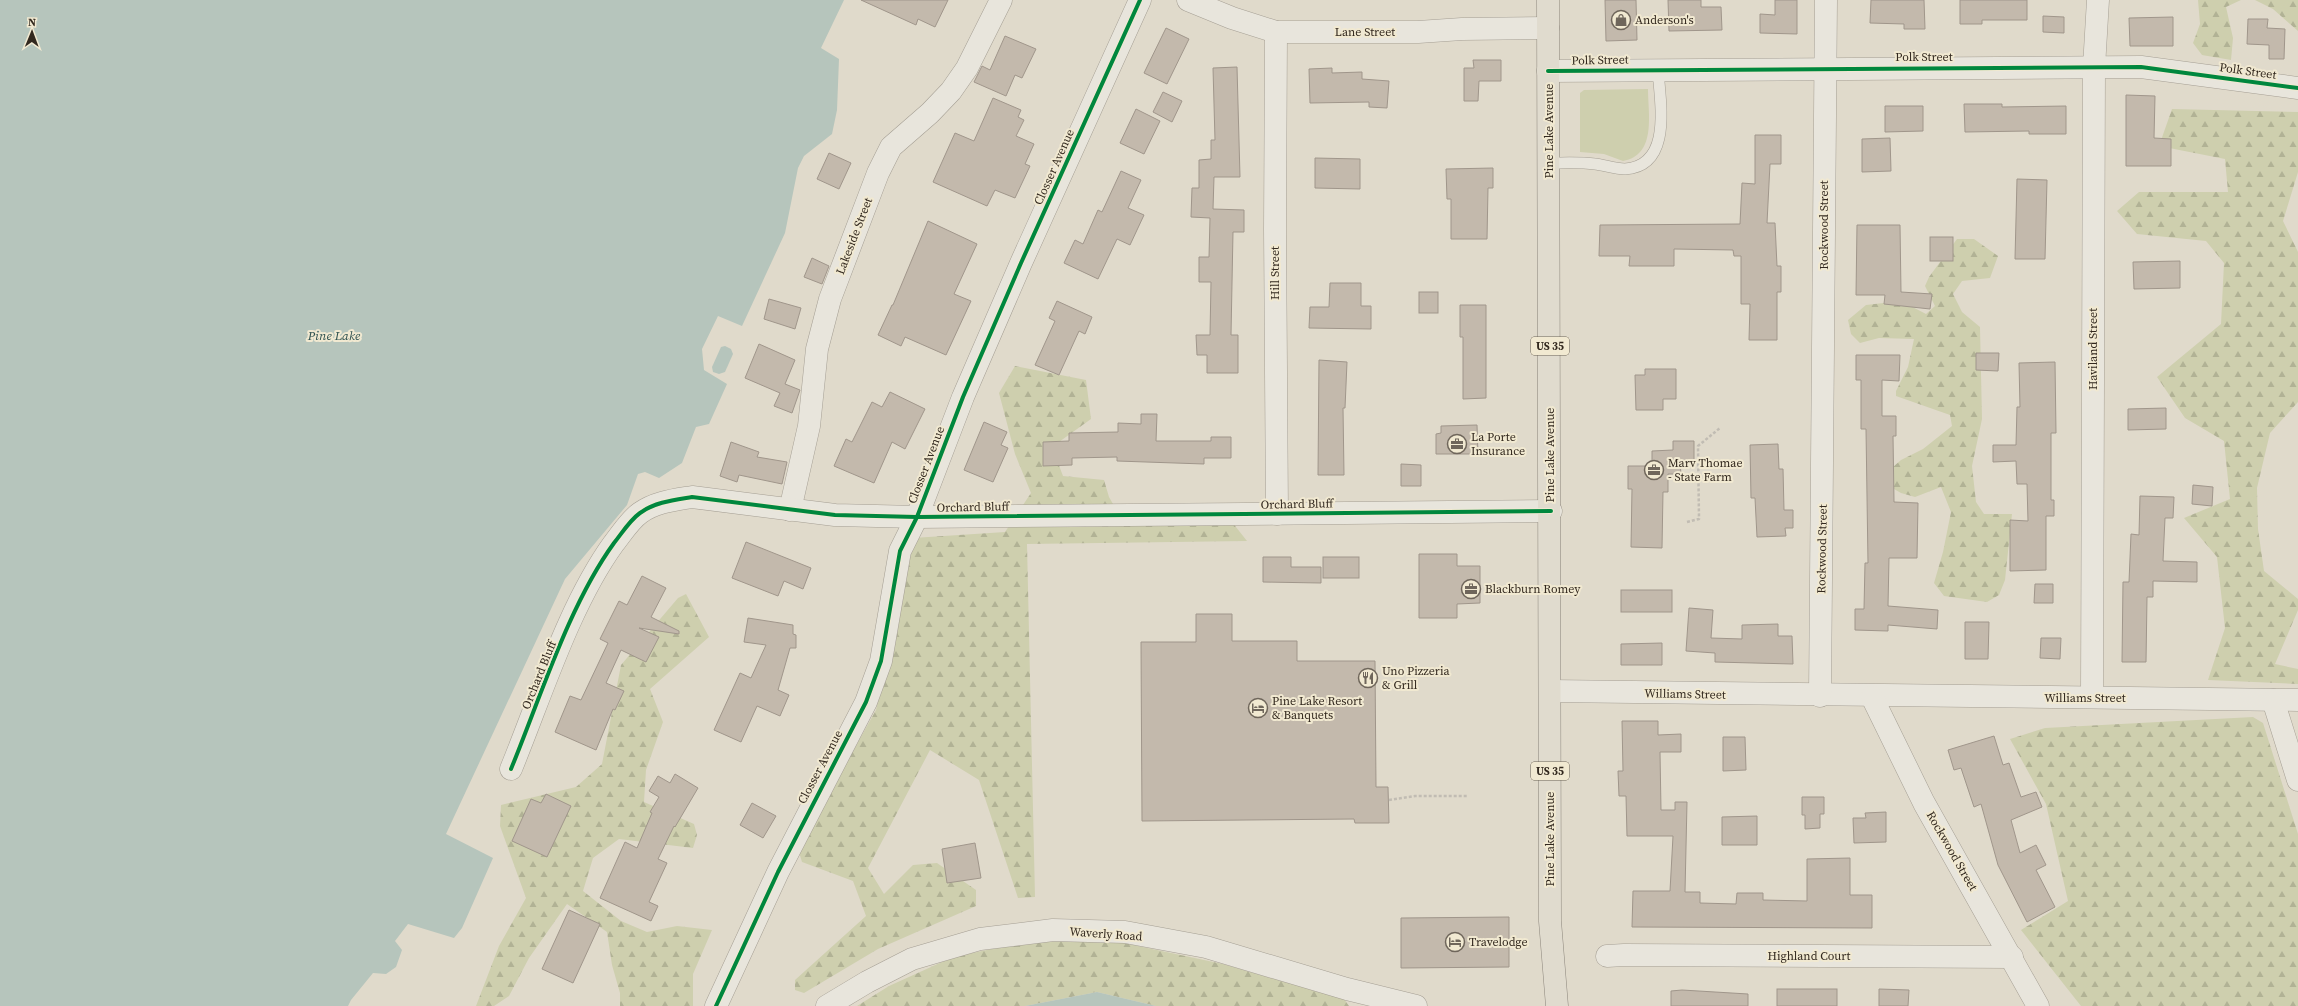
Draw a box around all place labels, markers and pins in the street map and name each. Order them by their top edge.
shop icon: Anderson's [1610,9,1632,31]
place label: Anderson's [1635,12,1694,28]
place label: La Porte Insurance [1471,429,1525,459]
office icon: La Porte Insurance [1446,433,1468,455]
place label: Marv Thomae - State Farm [1668,455,1743,485]
office icon: Marv Thomae - State Farm [1643,459,1665,481]
office icon: Blackburn Romey [1460,578,1482,600]
place label: Blackburn Romey [1485,581,1581,597]
place label: Uno Pizzeria & Grill [1382,663,1451,693]
restaurant icon: Uno Pizzeria & Grill [1357,667,1379,689]
place label: Pine Lake Resort & Banquets [1272,693,1362,723]
hotel icon: Pine Lake Resort & Banquets [1247,697,1269,719]
hotel icon: Travelodge [1444,931,1466,953]
place label: Travelodge [1469,934,1528,950]

